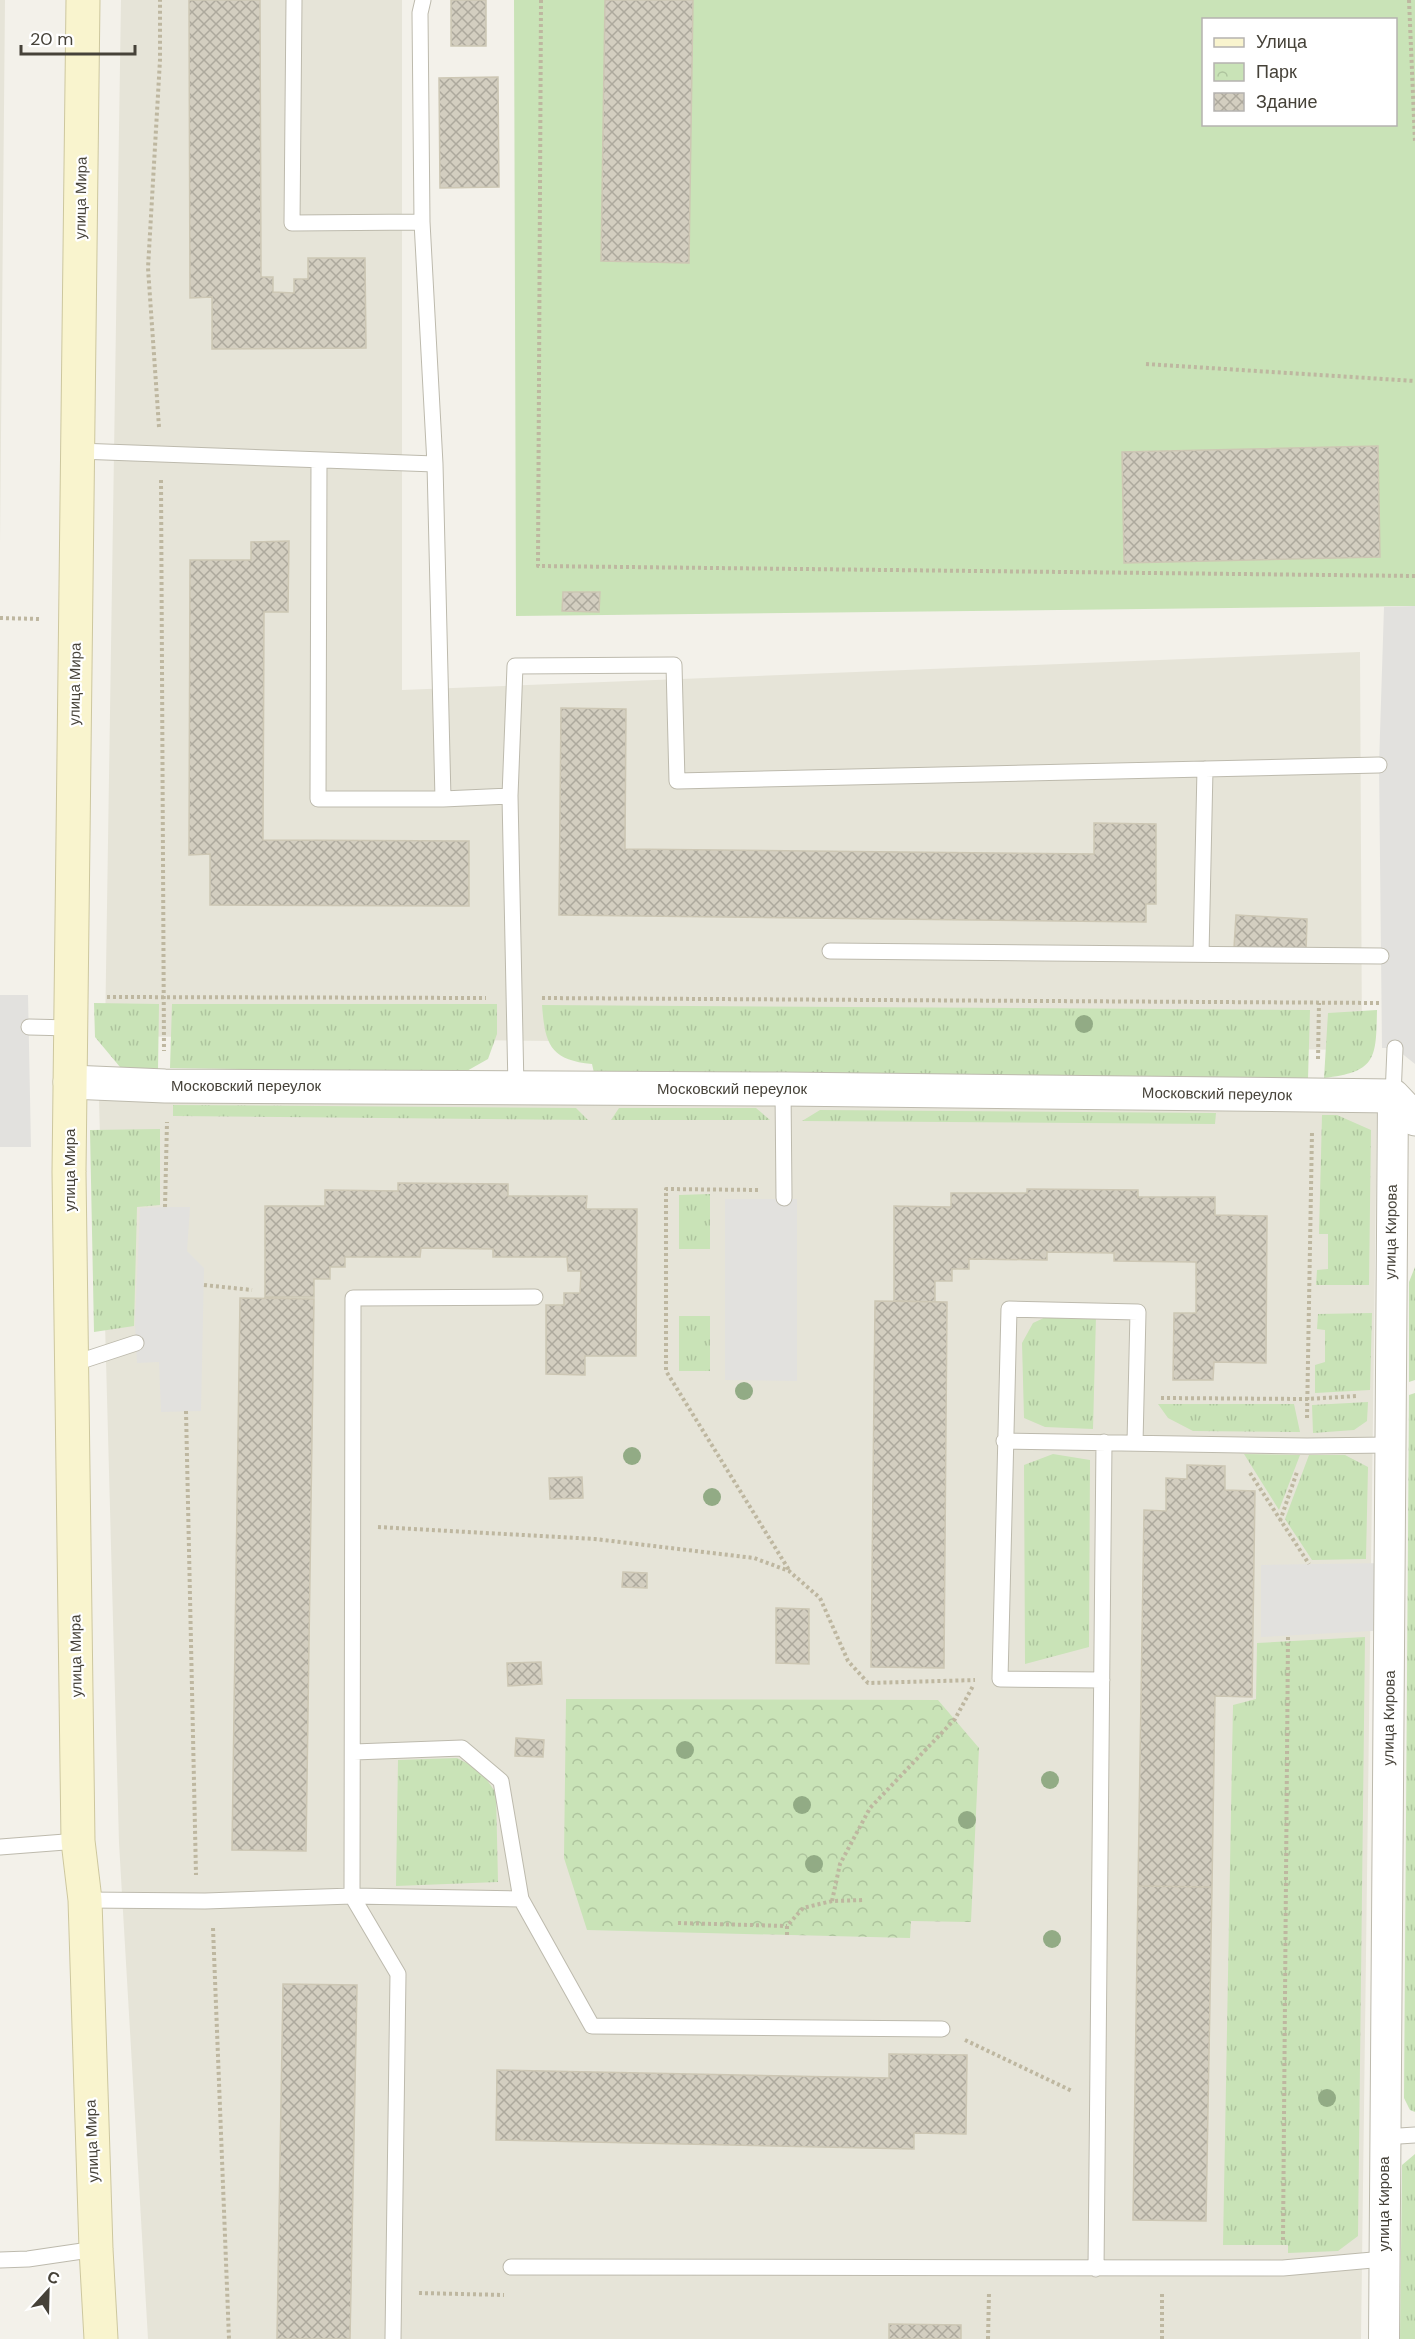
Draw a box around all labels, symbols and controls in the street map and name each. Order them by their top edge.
scale bar [21,18,135,56]
legend [1202,18,1397,126]
text: 20 m [30,27,73,51]
text: Улица [1256,30,1308,54]
text: Парк [1256,60,1297,84]
text: Здание [1256,90,1317,114]
street label: улица Мира [70,156,92,240]
street label: улица Мира [64,642,86,726]
street label: Московский переулок [171,1076,322,1096]
street label: Московский переулок [657,1079,808,1099]
street label: Московский переулок [1142,1083,1293,1105]
street label: улица Мира [60,1128,80,1211]
street label: улица Кирова [1380,1184,1402,1280]
street label: улица Мира [65,1614,87,1698]
street label: улица Кирова [1378,1670,1400,1766]
street label: улица Мира [81,2099,103,2183]
street label: улица Кирова [1374,2156,1394,2252]
north arrow [18,2261,78,2321]
text: С [44,2266,63,2290]

